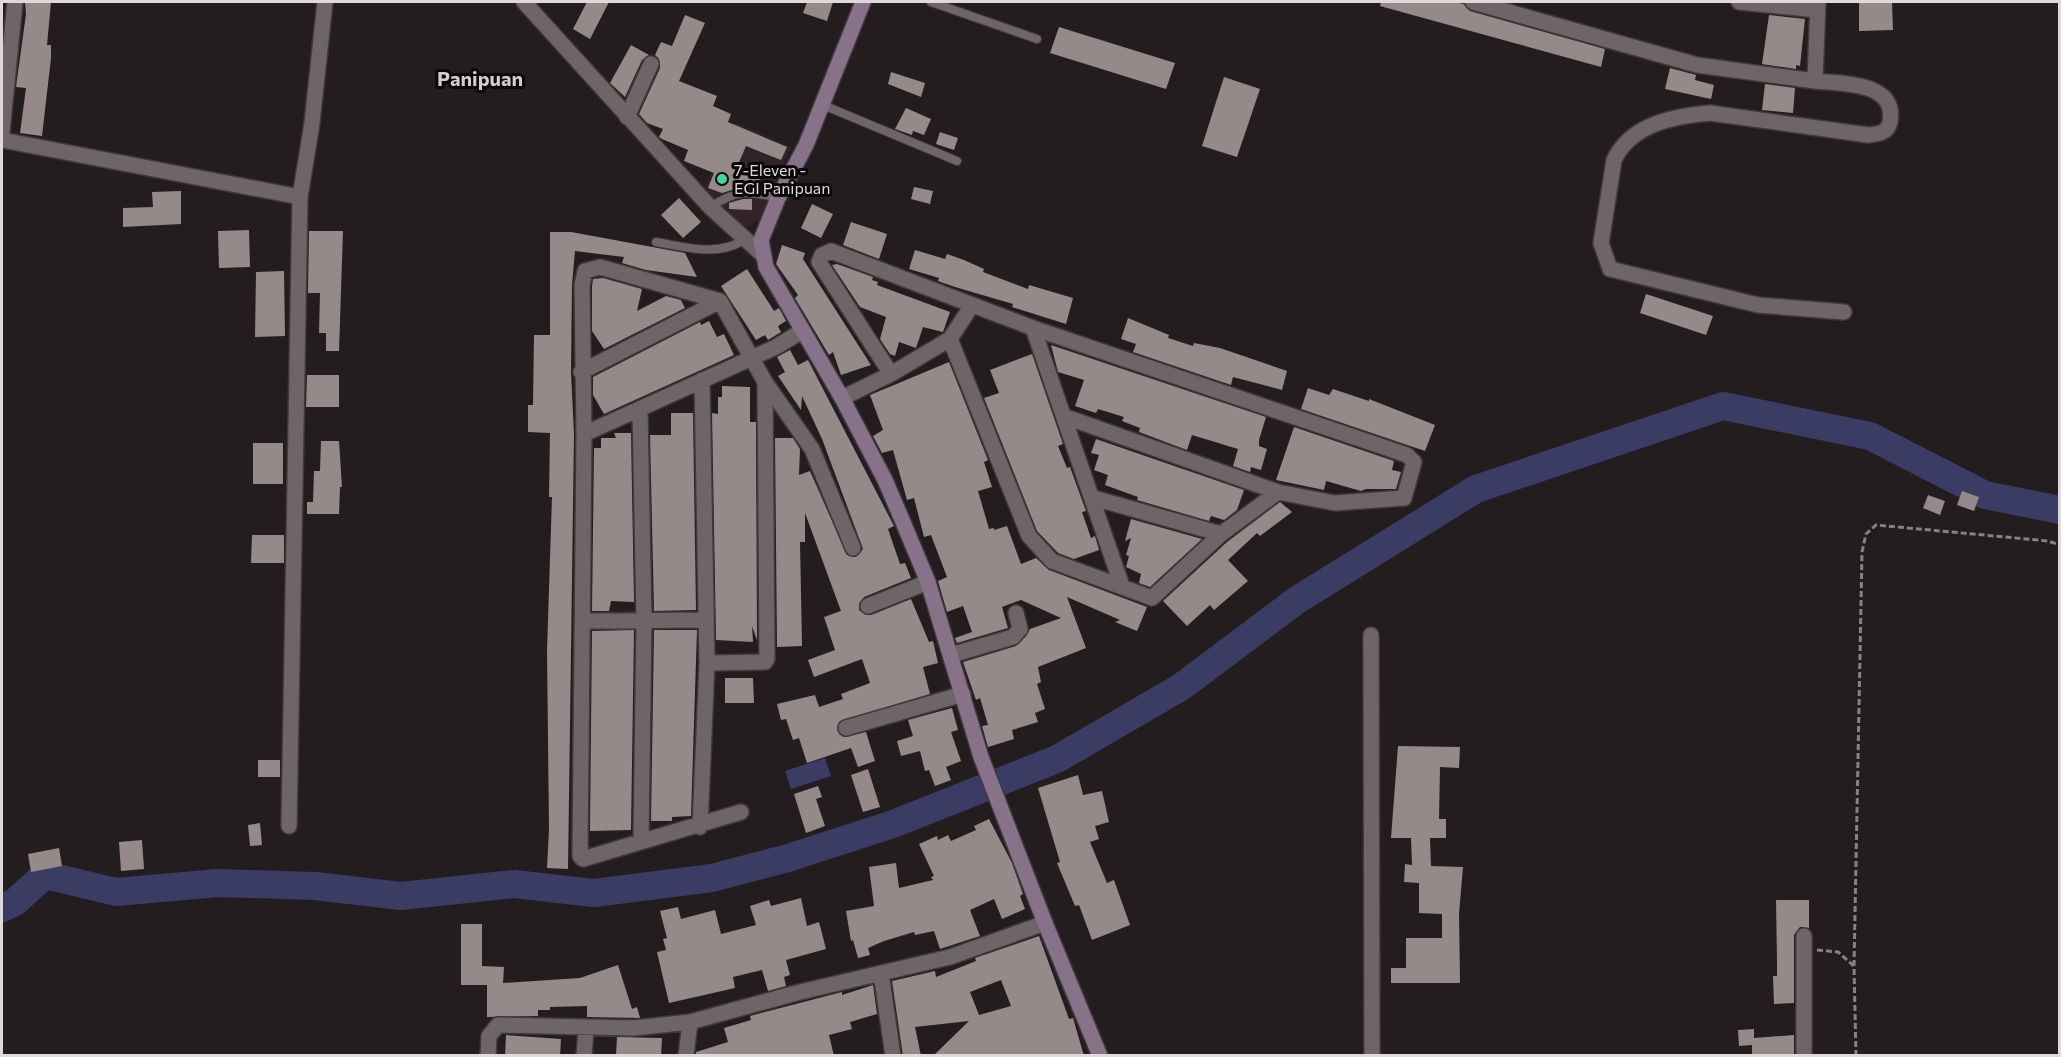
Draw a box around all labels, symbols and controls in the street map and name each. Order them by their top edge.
district label: Panipuan [437,66,523,90]
place label: 7-Eleven - EGI Panipuan [734,160,830,197]
marker: 7-Eleven - EGI Panipuan [715,172,729,186]

